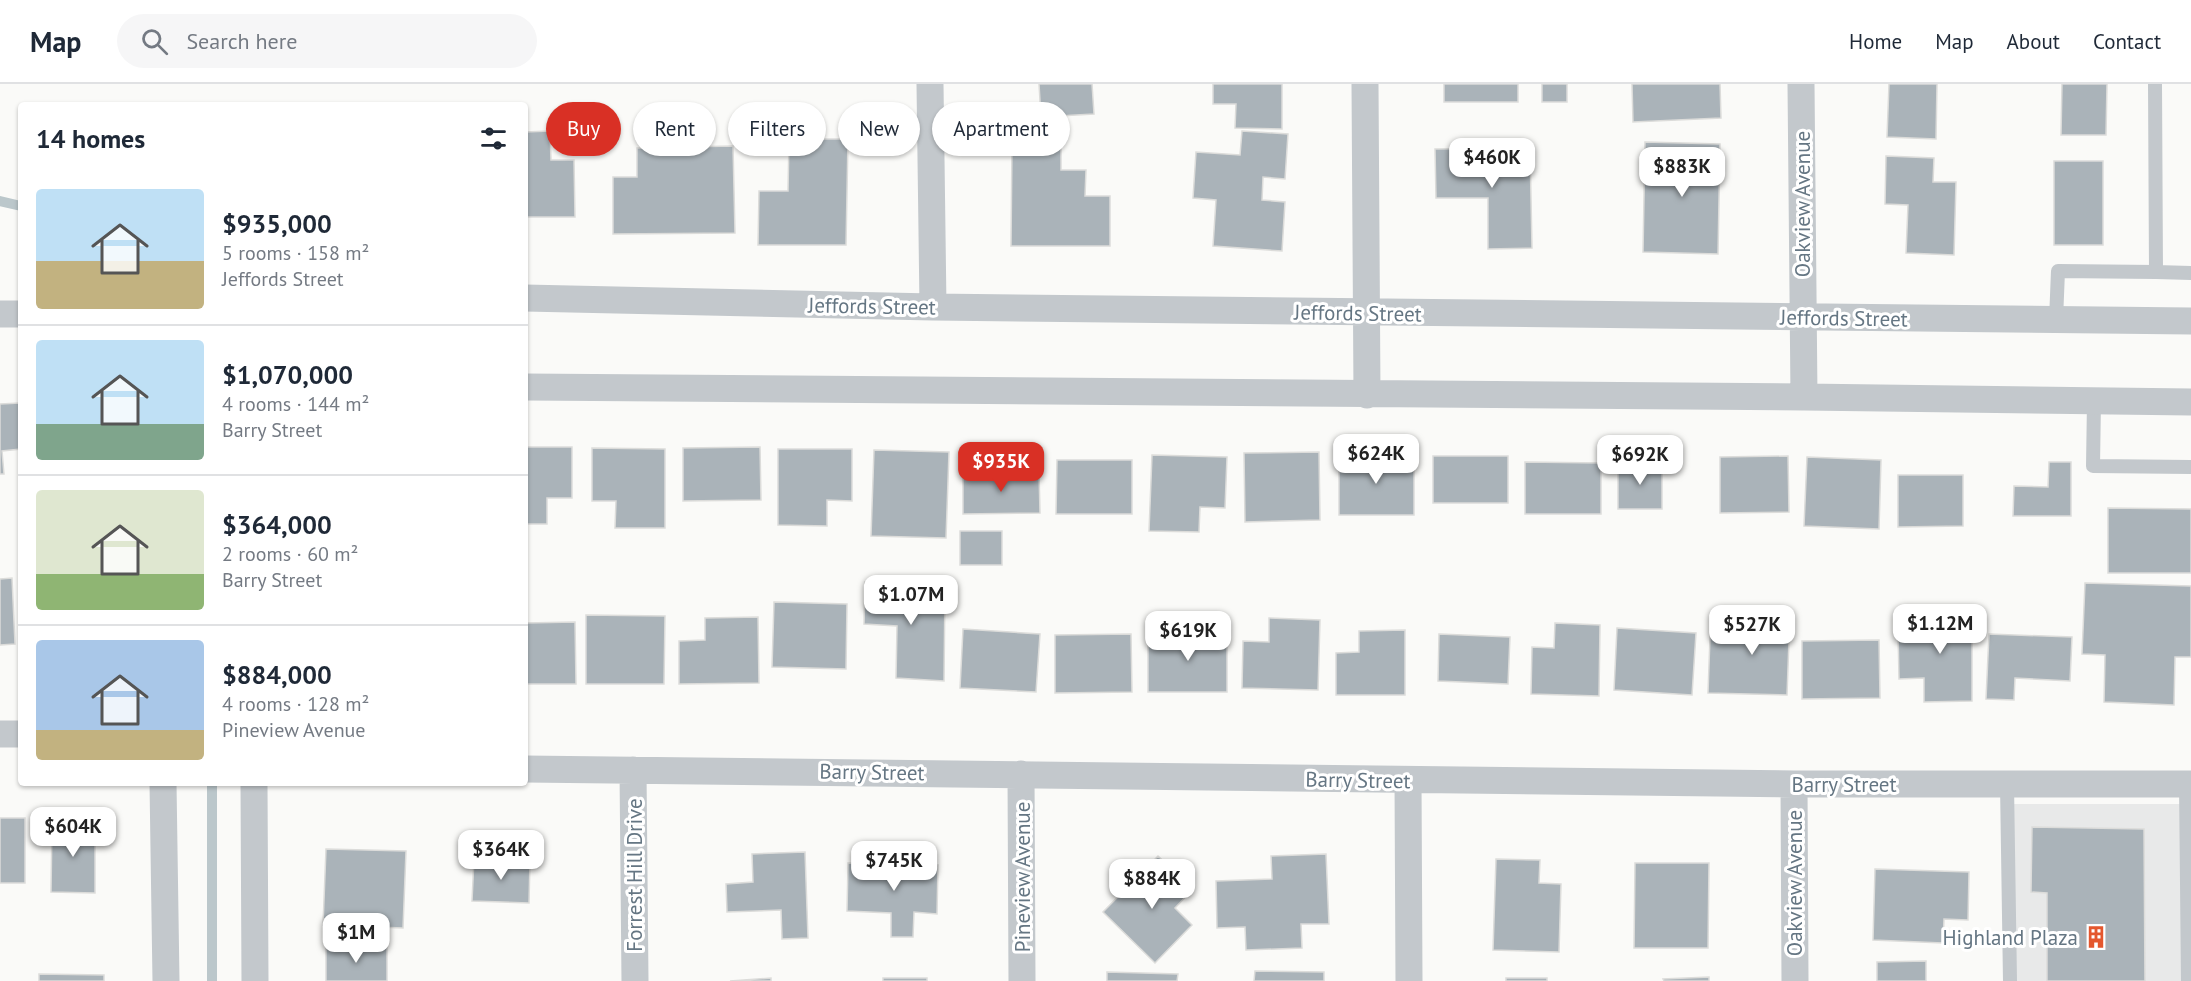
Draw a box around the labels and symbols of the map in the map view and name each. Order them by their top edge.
street label: Oakview Avenue [1789,131,1816,277]
pin: $460K [1450,138,1534,189]
pin: $883K [1640,147,1724,198]
street label: Jeffords Street [807,291,936,321]
street label: Jeffords Street [1293,298,1422,328]
street label: Jeffords Street [1779,303,1908,333]
pin: $624K [1334,434,1418,485]
pin: $692K [1598,435,1682,486]
pin: $935K [959,442,1043,493]
pin: $1.07M [862,575,960,626]
pin: $1.12M [1891,604,1989,655]
pin: $527K [1710,605,1794,656]
pin: $619K [1146,611,1230,662]
street label: Barry Street [819,758,925,786]
street label: Barry Street [1305,766,1411,794]
street label: Barry Street [1791,771,1897,798]
street label: Forrest Hill Drive [621,798,648,952]
street label: Pineview Avenue [1009,802,1036,952]
pin: $604K [31,807,115,858]
street label: Oakview Avenue [1781,810,1808,956]
pin: $364K [459,830,543,881]
pin: $745K [852,841,936,892]
pin: $884K [1110,859,1194,910]
pin: $1M [327,913,385,964]
place label: Highland Plaza [1942,924,2078,951]
building icon: Highland Plaza [2083,924,2109,950]

